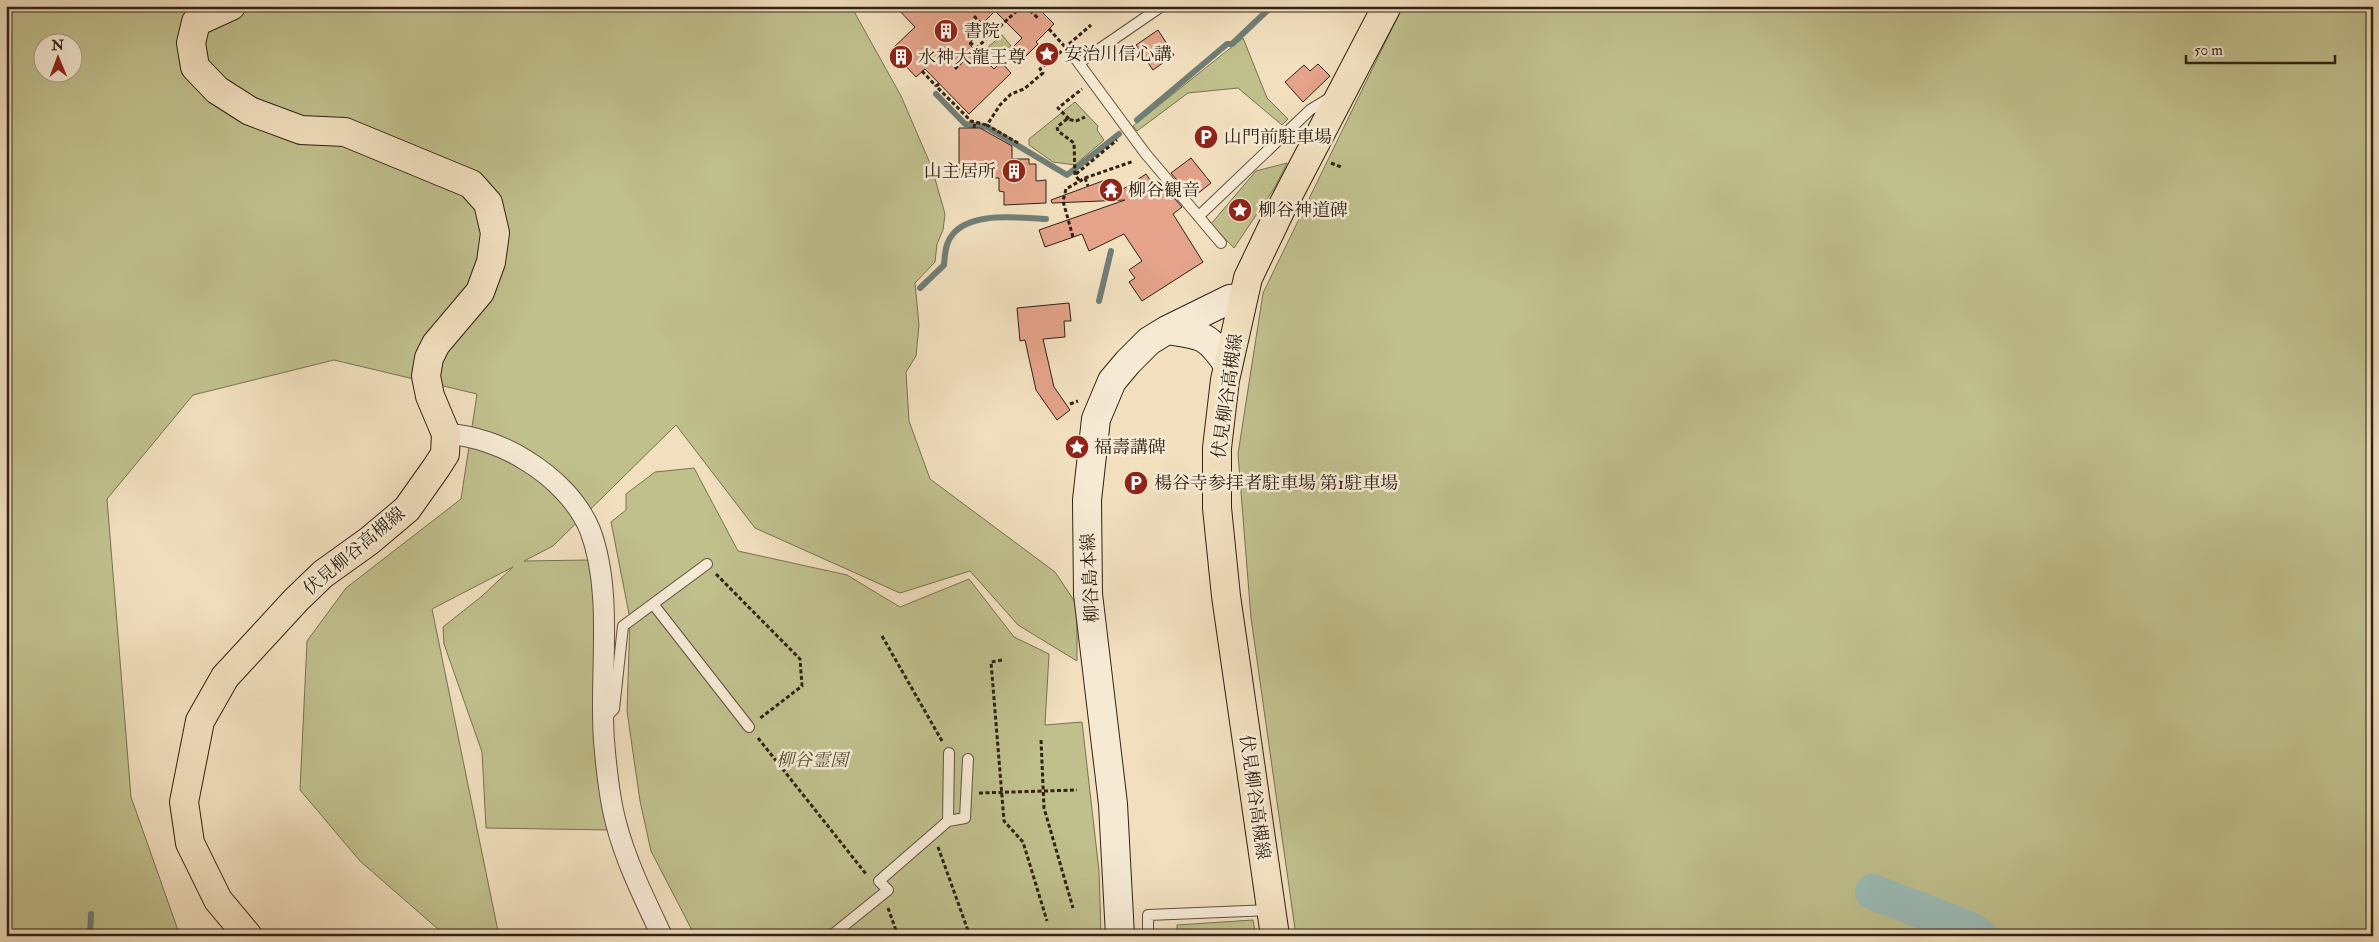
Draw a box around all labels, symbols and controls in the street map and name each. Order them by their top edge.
building icon: 書院 [933,18,959,44]
place label: 書院 [964,20,1000,43]
north arrow [32,32,82,82]
scale bar [2186,32,2335,64]
text: N [50,37,65,54]
place icon: 安治川信心講 [1034,41,1060,67]
text: 50 m [2194,41,2223,60]
place label: 安治川信心講 [1064,43,1172,66]
building icon: 水神大龍王尊 [888,44,914,70]
place label: 水神大龍王尊 [918,46,1026,69]
parking icon: 山門前駐車場 [1193,124,1219,150]
place label: 山門前駐車場 [1224,126,1332,149]
building icon: 山主居所 [1001,158,1027,184]
place label: 山主居所 [924,160,996,183]
temple icon: 柳谷観音 [1098,177,1124,203]
place label: 柳谷観音 [1128,179,1200,202]
place icon: 柳谷神道碑 [1227,197,1253,223]
place label: 柳谷神道碑 [1258,199,1348,222]
street label: 伏見柳谷高槻線 [1207,332,1248,460]
place icon: 福壽講碑 [1064,434,1090,460]
place label: 福壽講碑 [1094,436,1166,459]
parking icon: 楊谷寺参拝者駐車場 第1駐車場 [1123,470,1149,496]
place label: 楊谷寺参拝者駐車場 第1駐車場 [1154,472,1398,495]
street label: 伏見柳谷高槻線 [299,502,410,601]
street label: 柳谷島本線 [1077,532,1104,624]
street label: 伏見柳谷高槻線 [1234,733,1275,861]
park label: 柳谷霊園 [776,749,851,772]

